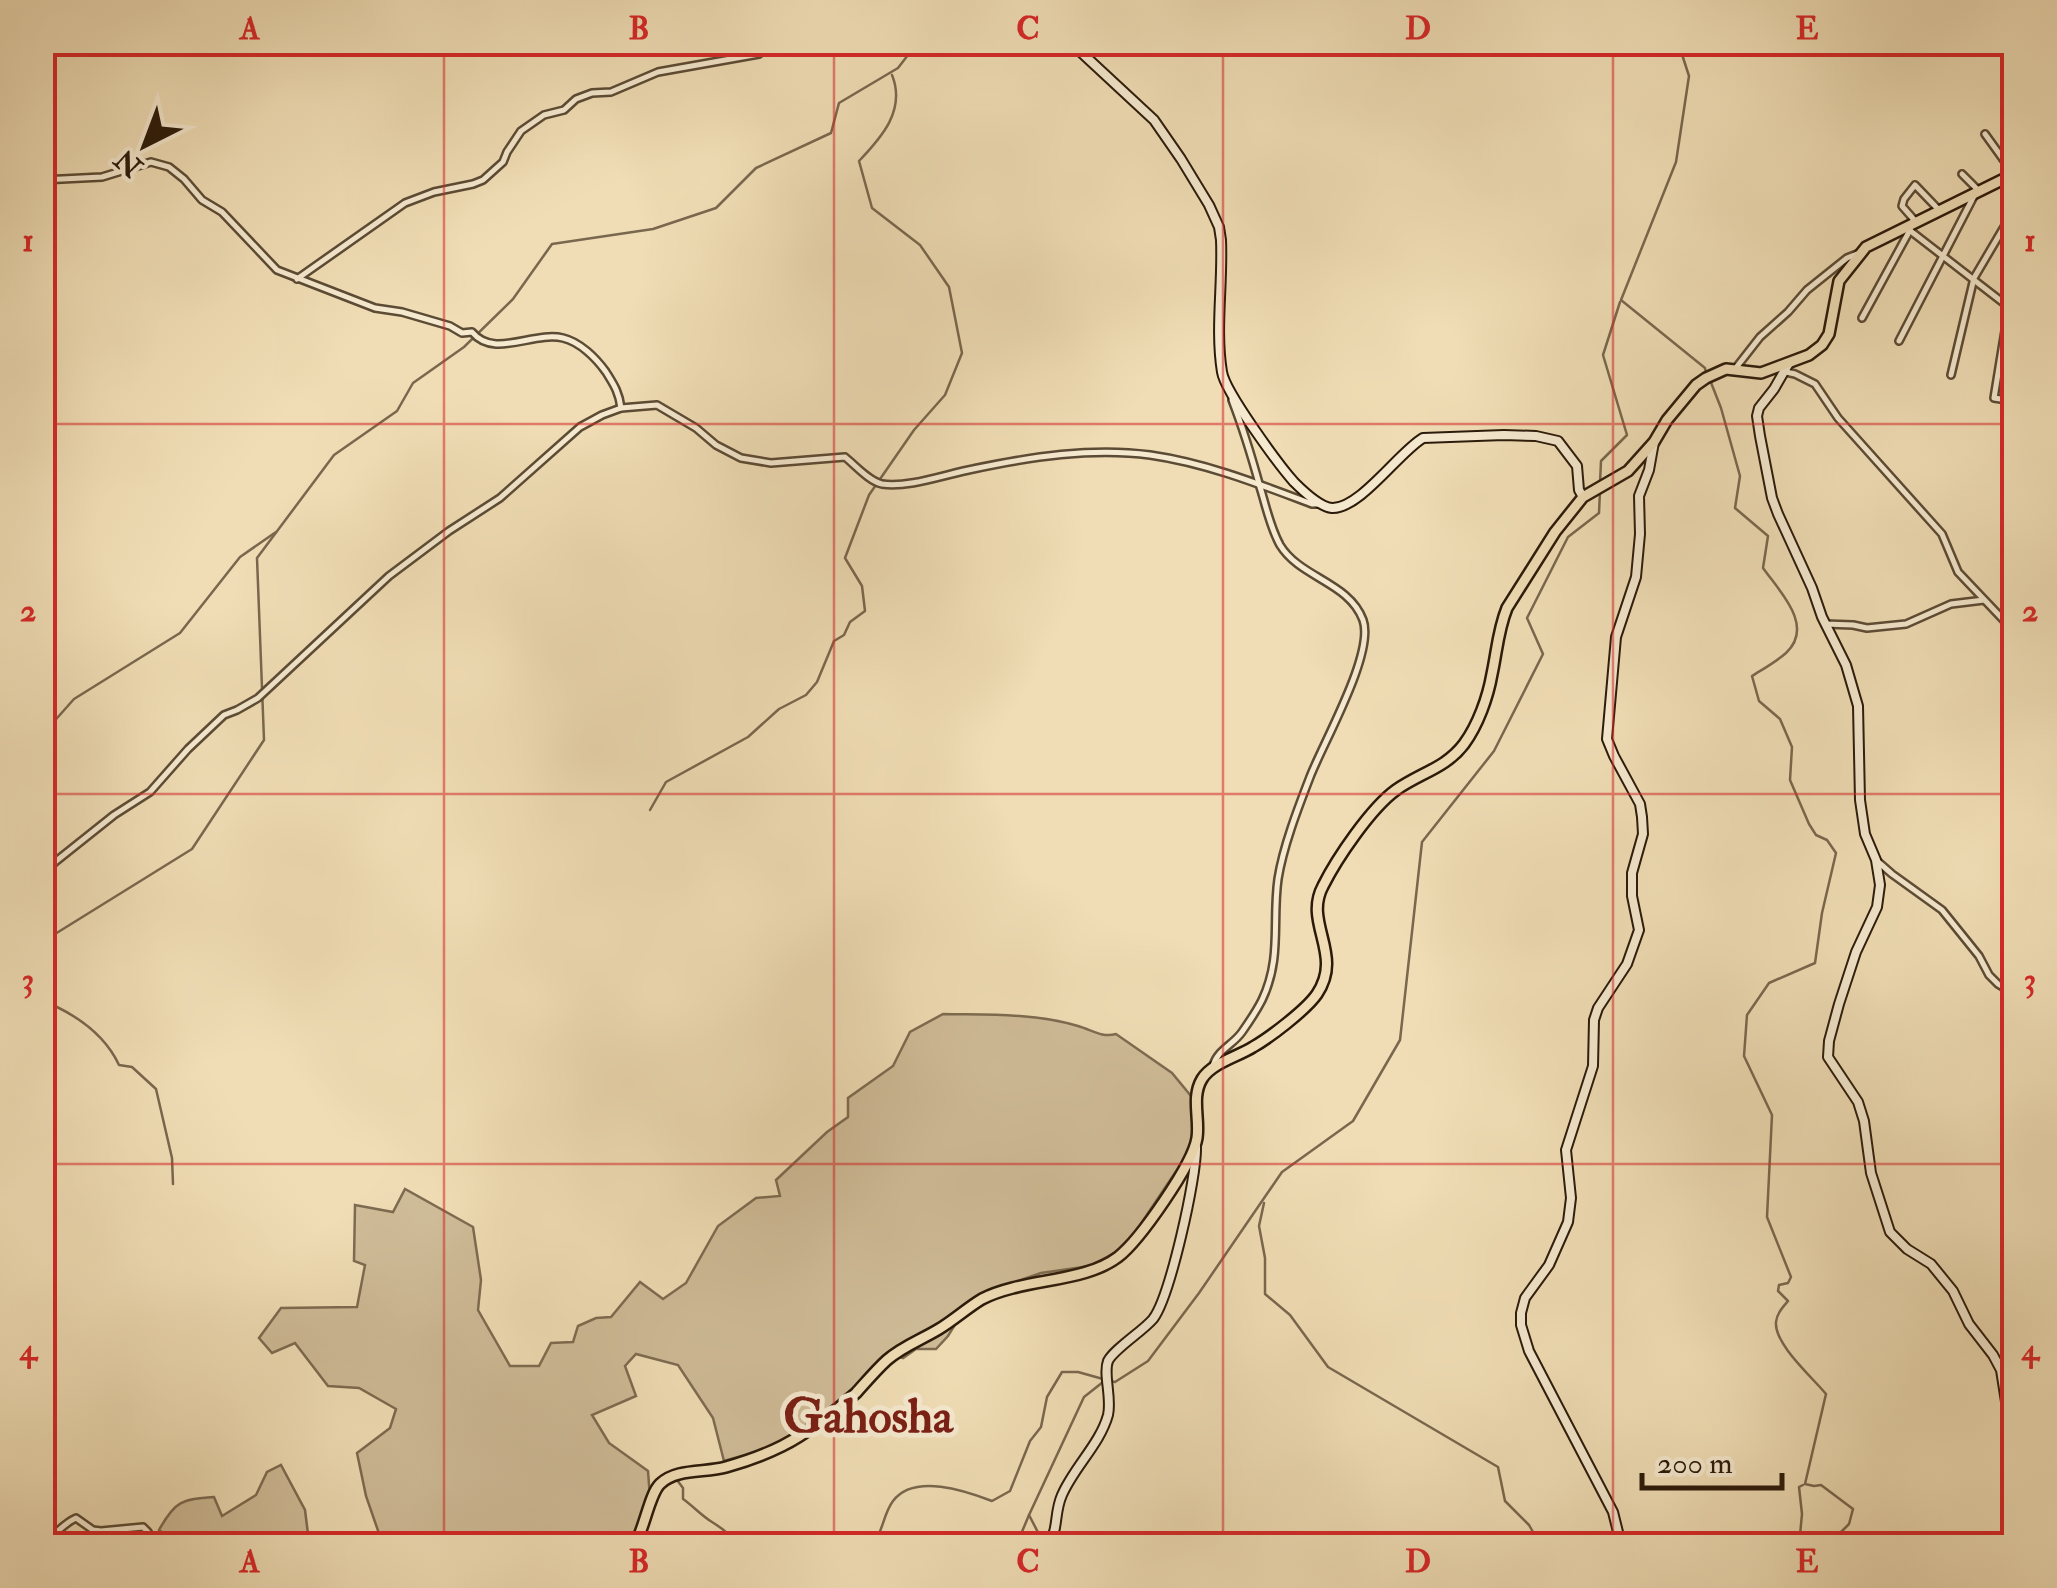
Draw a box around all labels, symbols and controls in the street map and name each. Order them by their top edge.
text: A [238,9,261,49]
text: B [629,9,649,49]
text: C [1016,9,1040,49]
text: D [1405,9,1431,49]
text: E [1795,9,1819,49]
north arrow [95,95,195,195]
text: N [108,140,151,185]
text: 1 [22,221,34,261]
text: 1 [2024,221,2036,261]
text: 2 [20,591,36,631]
text: 2 [2022,591,2038,631]
text: 3 [22,960,34,1000]
text: 3 [2024,960,2036,1000]
text: 4 [18,1330,38,1370]
text: 4 [2020,1330,2040,1370]
district label: Gahosha [783,1387,954,1447]
scale bar [1642,1428,1782,1490]
text: 200 m [1657,1445,1733,1482]
text: A [238,1542,261,1582]
text: B [629,1542,649,1582]
text: C [1016,1542,1040,1582]
text: D [1405,1542,1431,1582]
text: E [1795,1542,1819,1582]

